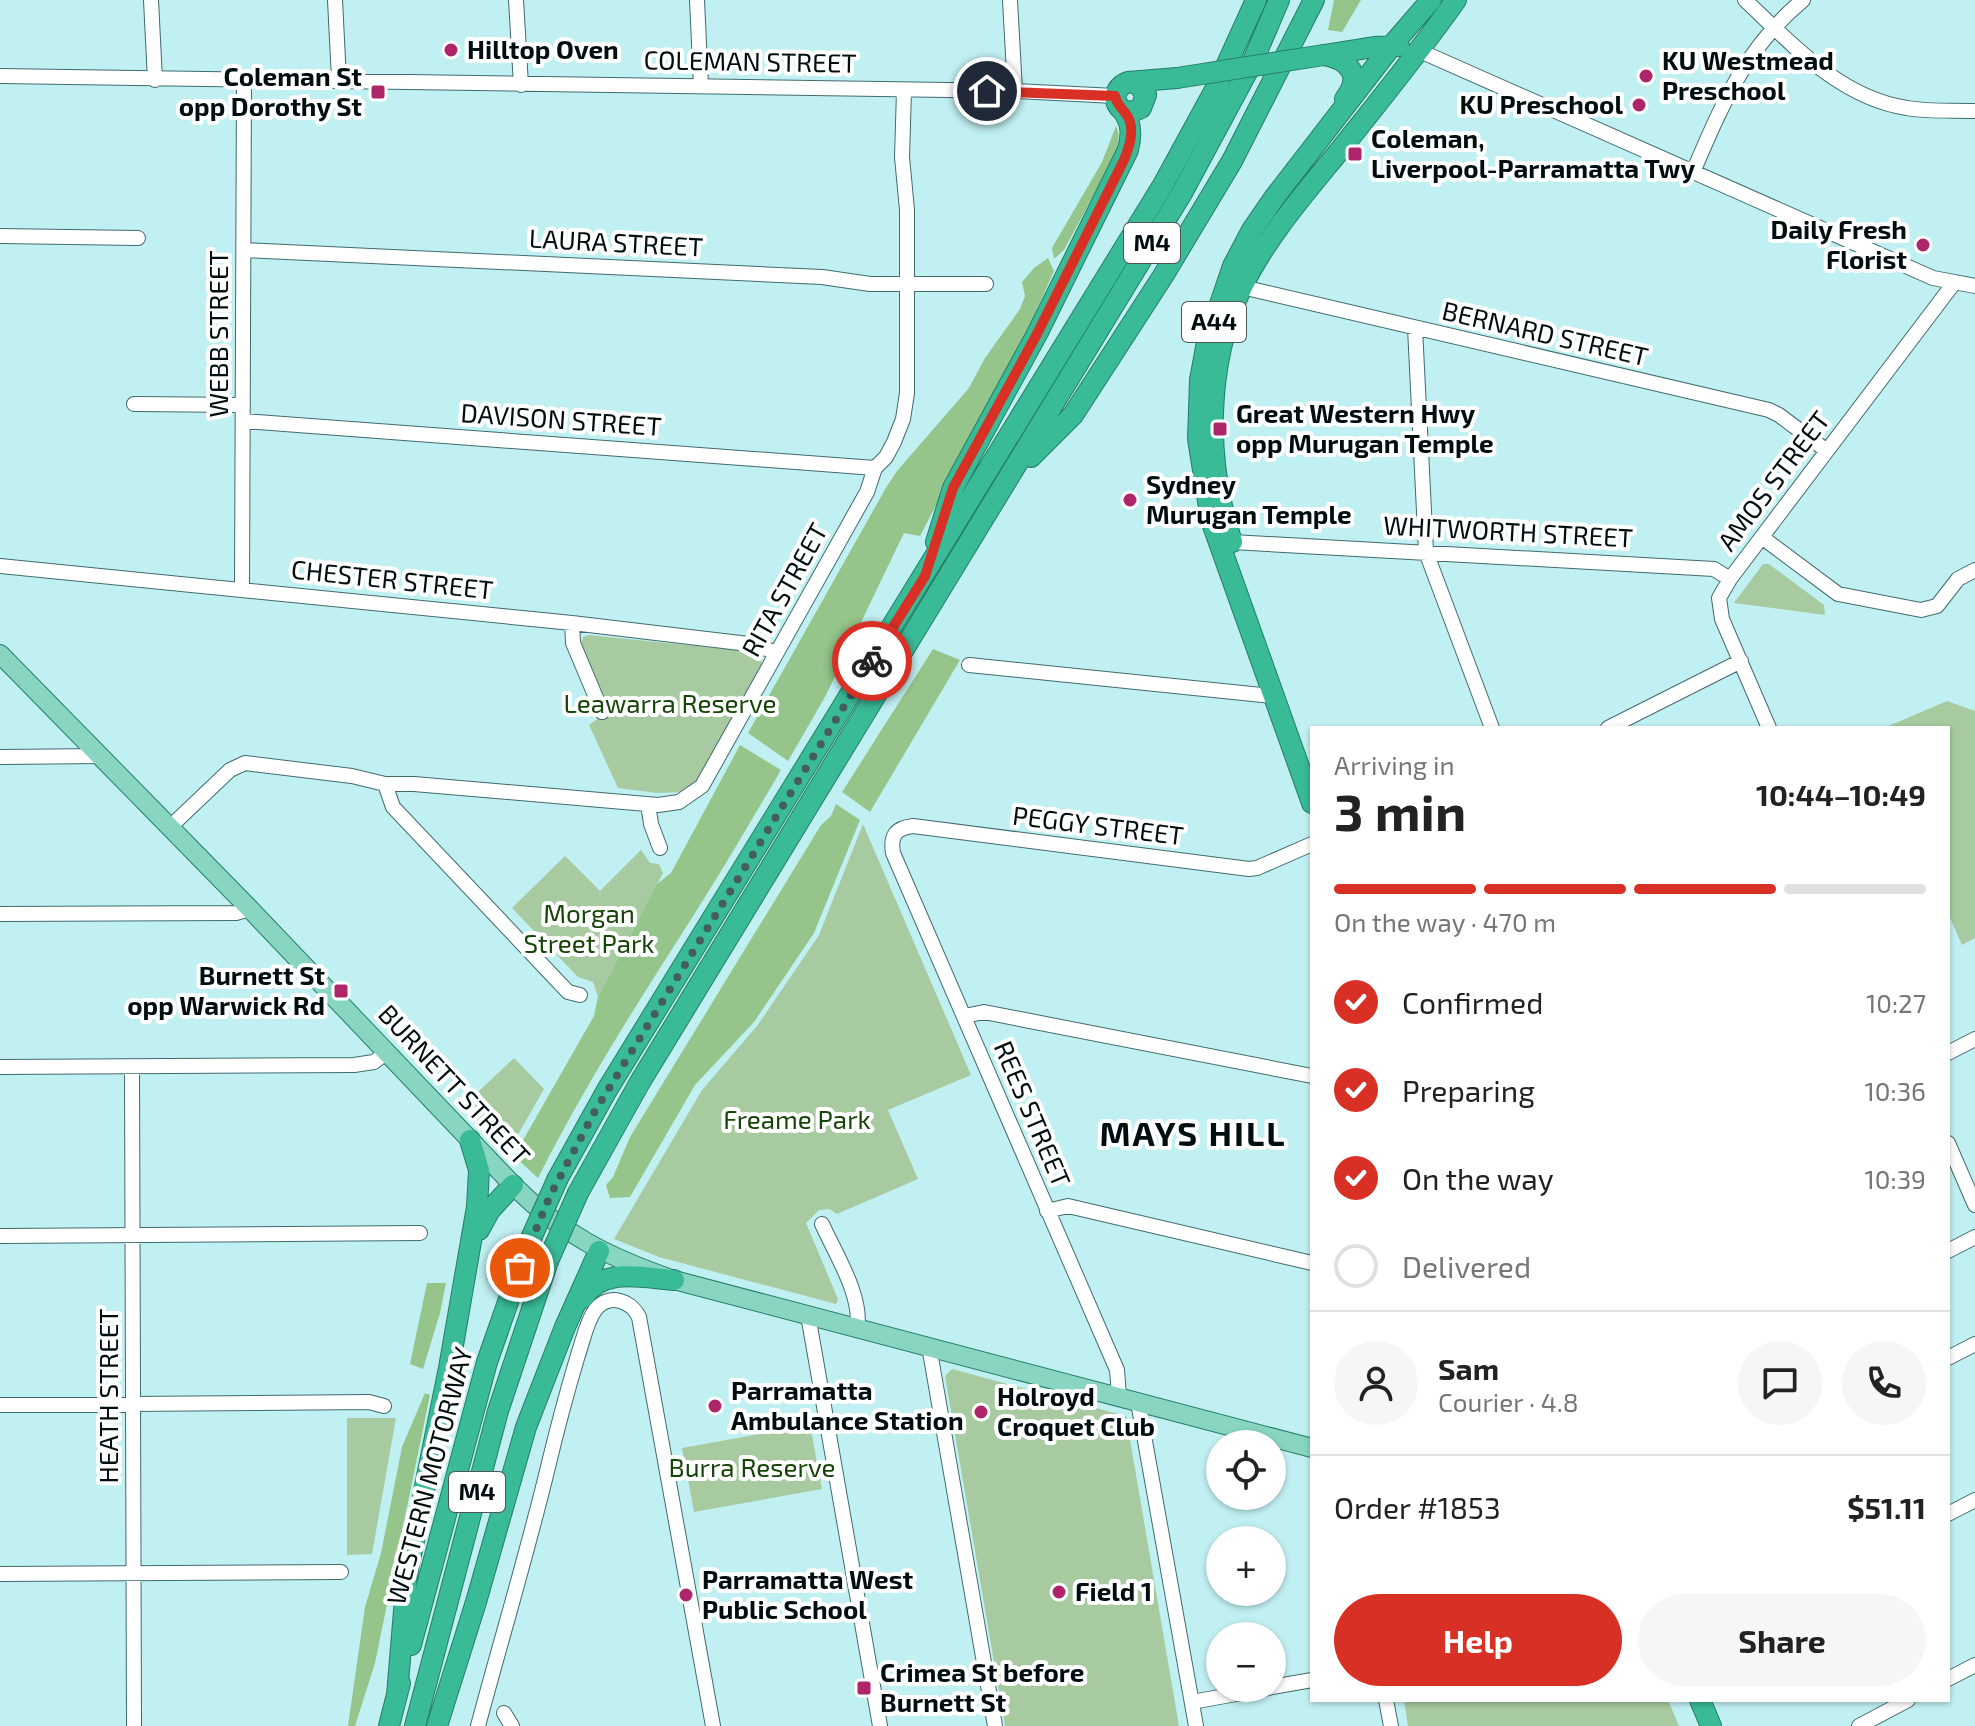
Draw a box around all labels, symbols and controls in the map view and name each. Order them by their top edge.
place label: Hilltop Oven [467,33,619,64]
marker: Hilltop Oven [442,41,460,59]
street label: COLEMAN STREET [643,43,857,78]
place label: KU Westmead Preschool [1662,44,1834,105]
pin [953,57,1021,125]
place label: Coleman St opp Dorothy St [179,60,362,122]
marker: KU Westmead Preschool [1637,67,1655,85]
icon: home [965,69,1009,113]
marker: Coleman St opp Dorothy St [369,83,387,101]
place label: KU Preschool [1460,88,1623,119]
marker: KU Preschool [1630,96,1648,114]
place label: Coleman, Liverpool-Parramatta Twy [1371,122,1695,184]
marker: Coleman, Liverpool-Parramatta Twy [1346,145,1364,163]
place label: Daily Fresh Florist [1771,213,1907,274]
street label: LAURA STREET [528,221,704,262]
road number: M4 [1124,223,1180,263]
marker: Daily Fresh Florist [1914,236,1932,254]
street label: WEBB STREET [202,250,233,418]
street label: BERNARD STREET [1439,294,1651,371]
road number: A44 [1182,302,1246,342]
street label: DAVISON STREET [460,396,663,441]
place label: Great Western Hwy opp Murugan Temple [1236,397,1494,458]
street label: AMOS STREET [1710,404,1835,556]
marker: Great Western Hwy opp Murugan Temple [1211,420,1229,438]
place label: Sydney Murugan Temple [1146,468,1352,529]
marker: Sydney Murugan Temple [1121,491,1139,509]
street label: WHITWORTH STREET [1382,508,1634,553]
street label: RITA STREET [734,517,833,661]
street label: CHESTER STREET [290,552,495,605]
courier [832,621,912,701]
icon: bike [850,639,894,683]
park label: Leawarra Reserve [563,687,777,718]
text: Arriving in [1334,749,1455,780]
text: 10:44–10:49 [1756,776,1926,812]
text: 3 min [1334,779,1466,841]
street label: PEGGY STREET [1011,799,1186,850]
park label: Morgan Street Park [523,897,655,958]
text: On the way · 470 m [1334,906,1556,937]
place label: Burnett St opp Warwick Rd [127,959,325,1020]
icon: check [1334,980,1378,1024]
marker: Burnett St opp Warwick Rd [332,982,350,1000]
text: Confirmed [1402,984,1543,1020]
text: 10:27 [1866,987,1926,1018]
street label: BURNETT STREET [373,997,537,1171]
street label: REES STREET [989,1036,1078,1191]
icon: check [1334,1068,1378,1112]
text: Preparing [1402,1072,1535,1108]
text: 10:36 [1865,1075,1926,1106]
park label: Freame Park [723,1103,871,1134]
district label: MAYS HILL [1100,1112,1286,1153]
icon: check [1334,1156,1378,1200]
text: On the way [1402,1160,1554,1196]
text: 10:39 [1865,1163,1926,1194]
pin [486,1234,554,1302]
icon: bag [498,1246,542,1290]
text: Delivered [1402,1248,1531,1284]
street label: HEATH STREET [92,1309,123,1483]
button: person [1334,1341,1418,1425]
button: chat [1738,1341,1822,1425]
button: phone [1842,1341,1926,1425]
street label: WESTERN MOTORWAY [379,1343,478,1608]
text: Sam [1438,1350,1499,1386]
place label: Parramatta Ambulance Station [731,1374,964,1435]
place label: Holroyd Croquet Club [997,1380,1155,1441]
text: Courier · 4.8 [1438,1386,1579,1417]
marker: Parramatta Ambulance Station [706,1397,724,1415]
marker: Holroyd Croquet Club [972,1403,990,1421]
map controls [1206,1430,1286,1702]
button: locate [1206,1430,1286,1510]
park label: Burra Reserve [669,1451,835,1482]
road number: M4 [449,1472,505,1512]
text: Order #1853 [1334,1489,1501,1525]
text: $51.11 [1847,1489,1926,1525]
button: + [1206,1526,1286,1606]
place label: Parramatta West Public School [702,1563,913,1624]
place label: Field 1 [1075,1575,1152,1606]
marker: Field 1 [1050,1583,1068,1601]
marker: Parramatta West Public School [677,1586,695,1604]
button: Help [1334,1594,1622,1686]
button: Share [1638,1594,1926,1686]
button: − [1206,1622,1286,1702]
place label: Crimea St before Burnett St [880,1656,1084,1717]
marker: Crimea St before Burnett St [855,1679,873,1697]

